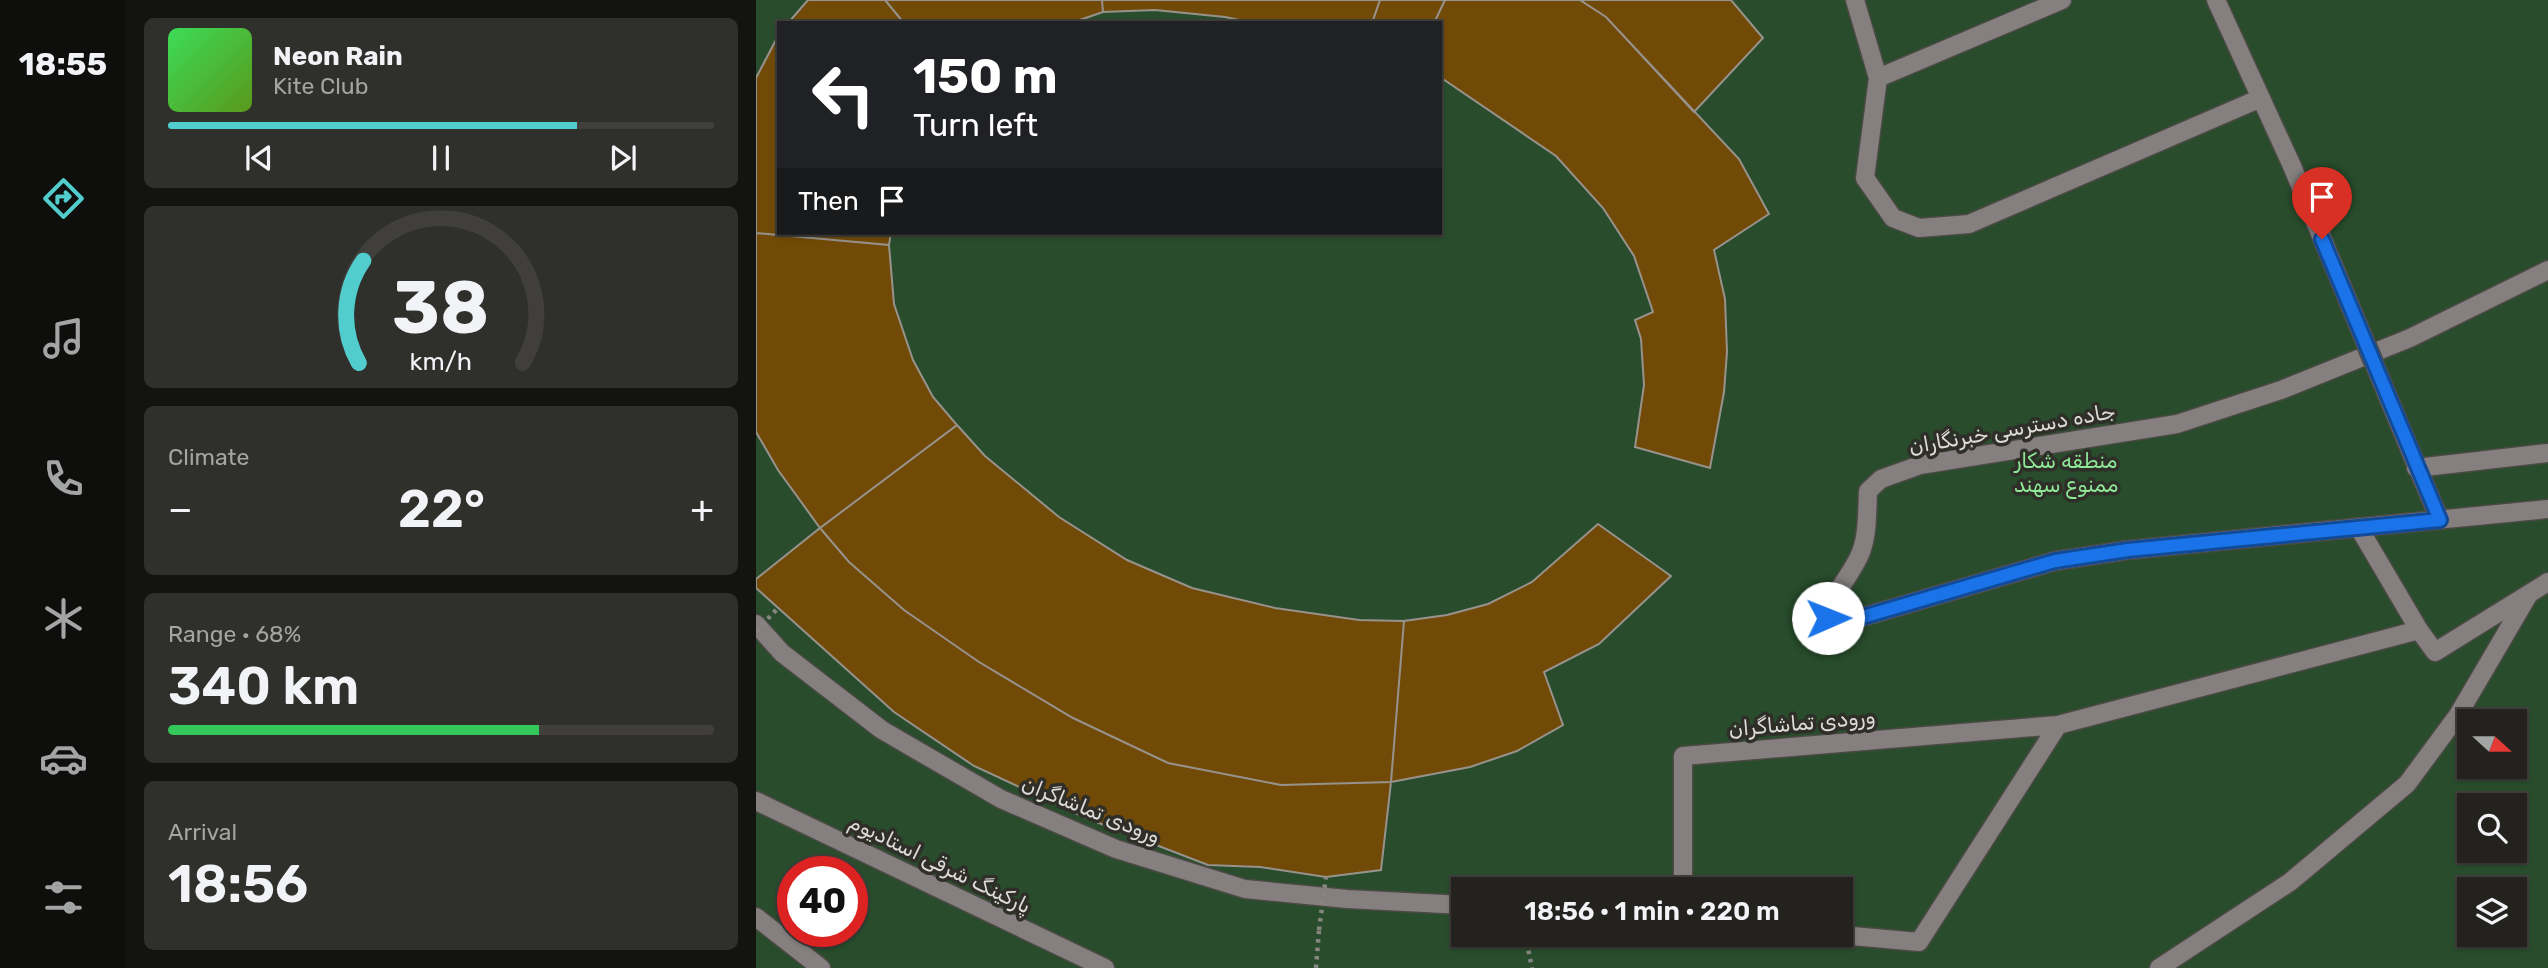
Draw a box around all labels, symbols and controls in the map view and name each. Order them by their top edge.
text: Neon Rain [273,41,403,72]
text: 18:55 [19,45,107,83]
text: 150 m [913,47,1058,105]
icon: left [798,49,889,140]
text: Kite Club [273,72,368,100]
text: Turn left [913,106,1038,144]
icon: previous [240,139,278,177]
icon: pause [422,139,460,177]
icon: next [604,139,642,177]
pin [2292,167,2352,239]
icon: directions [39,174,88,223]
icon: arrive [2303,178,2341,216]
icon: arrive [873,182,911,220]
text: Then [798,186,859,217]
text: 38 [392,265,490,351]
icon: music [39,314,88,363]
text: km/h [410,346,472,375]
street label: جاده دسترسی خبرنگاران [1907,398,2117,459]
text: Climate [168,443,249,471]
park label: منطقه شکار ممنوع سهند [2013,448,2118,499]
icon: phone [39,454,88,503]
text: 22° [398,478,485,540]
text: − [168,486,193,532]
text: + [690,486,714,532]
position arrow [1791,581,1865,655]
icon: climate [39,594,88,643]
text: Range · 68% [168,620,301,648]
text: 340 km [168,655,359,717]
street label: ورودی تماشاگران [1728,704,1876,742]
north arrow [2457,709,2527,779]
map controls [2457,709,2527,947]
icon: car [39,734,88,783]
street label: ورودی تماشاگران [1018,770,1164,850]
button: search [2457,793,2527,863]
street label: پارکینگ شرقی استادیوم [844,809,1035,920]
text: Arrival [168,818,237,846]
text: 18:56 [168,853,308,915]
speed limit sign: 40 [777,856,868,947]
icon: filters [39,873,88,922]
button: layers [2457,877,2527,947]
text: 18:56 · 1 min · 220 m [1524,896,1780,927]

